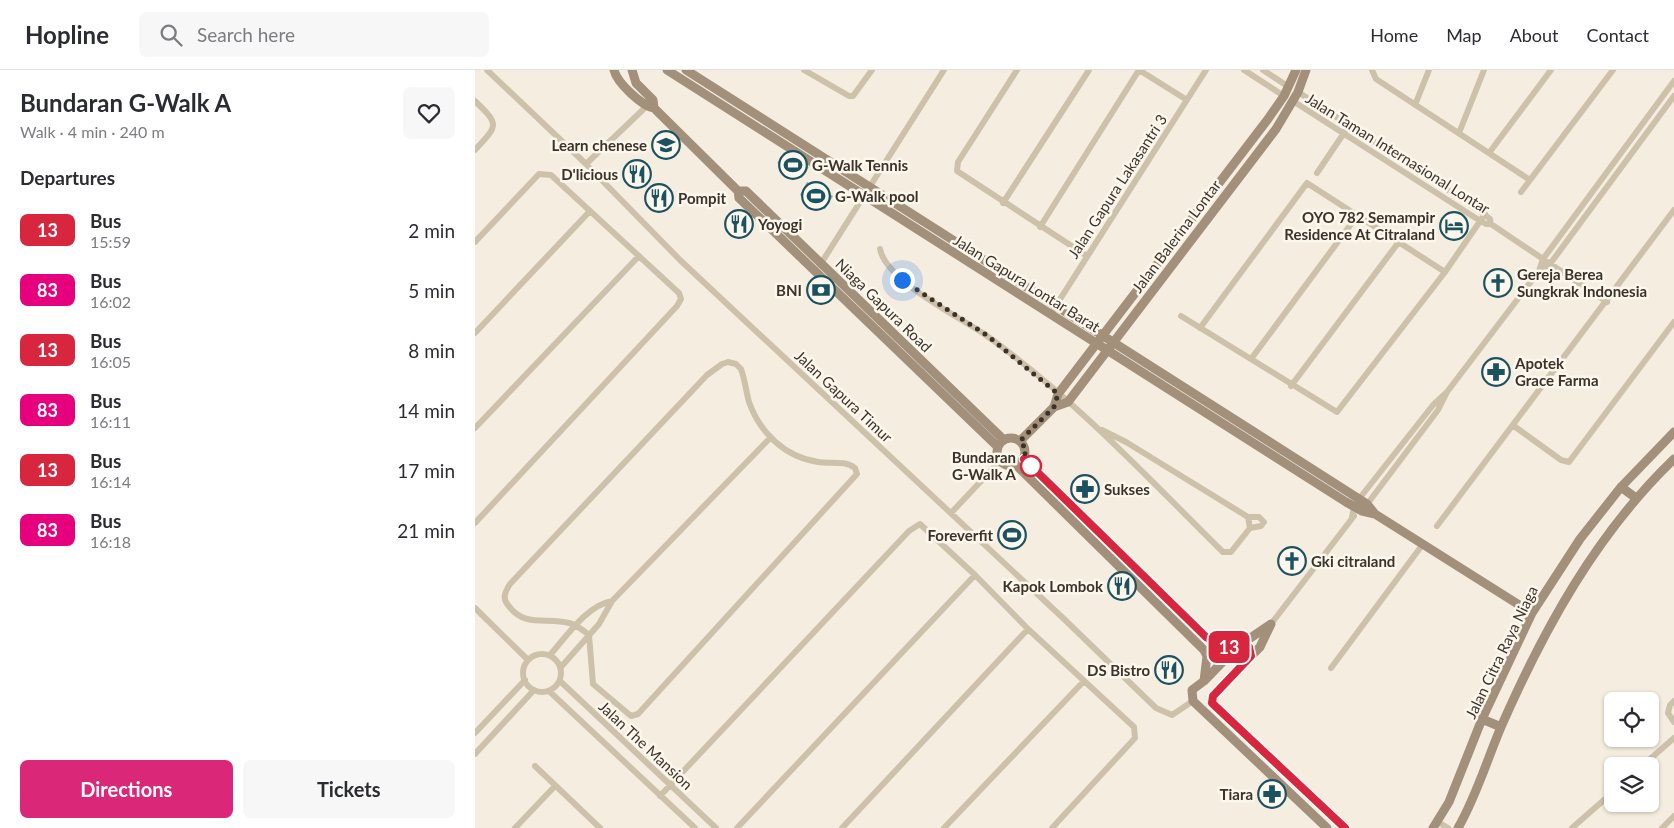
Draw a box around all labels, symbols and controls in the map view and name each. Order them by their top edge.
search box [139,12,489,57]
text: Hopline [25,20,109,49]
icon: search [157,21,185,49]
text: Search here [197,23,295,46]
text: Home [1370,24,1418,46]
text: Map [1446,24,1482,46]
text: About [1510,24,1559,46]
text: Contact [1587,24,1649,46]
button: heart [403,87,455,139]
text: Bundaran G-Walk A [20,88,231,117]
street label: Jalan Taman Internasional Lontar [1303,89,1494,218]
street label: Jalan Gapura Lakasantri 3 [1064,111,1170,261]
text: Walk · 4 min · 240 m [20,122,165,141]
school or university icon: Learn chenese [651,130,681,160]
place label: Learn chenese [552,136,647,154]
sports icon: G-Walk Tennis [778,150,808,180]
place label: G-Walk Tennis [812,156,909,174]
restaurant icon: D'licious [622,159,652,189]
place label: D'licious [561,165,618,183]
text: Departures [20,166,115,189]
street label: Jalan Balerina Lontar [1128,176,1224,296]
sports icon: G-Walk pool [801,181,831,211]
restaurant icon: Pompit [644,183,674,213]
place label: G-Walk pool [835,187,919,205]
place label: Pompit [678,189,726,207]
place label: OYO 782 Semampir Residence At Citraland [1284,208,1435,243]
text: Bus [90,209,121,232]
restaurant icon: Yoyogi [724,209,754,239]
hotel icon: OYO 782 Semampir Residence At Citraland [1439,211,1469,241]
place label: Yoyogi [757,215,803,233]
text: 13 [37,219,58,241]
text: 2 min [408,219,455,242]
street label: Jalan Gapura Lontar Barat [950,231,1104,336]
text: 15:59 [90,232,131,251]
street label: Niaga Gapura Road [832,255,936,355]
place label: Gereja Berea Sungkrak Indonesia [1517,265,1647,300]
your location [890,268,915,293]
church icon: Gereja Berea Sungkrak Indonesia [1483,268,1513,298]
text: Bus [90,269,121,292]
bank icon: BNI [806,275,836,305]
text: 83 [37,279,58,301]
text: 5 min [408,279,455,302]
place label: BNI [776,281,802,299]
text: 16:02 [90,292,131,311]
text: Bus [90,329,121,352]
text: 13 [37,339,58,361]
text: 8 min [408,339,455,362]
street label: Jalan Gapura Timur [792,346,897,446]
text: 16:05 [90,352,131,371]
place label: Apotek Grace Farma [1514,354,1599,389]
pharmacy icon: Apotek Grace Farma [1481,357,1511,387]
text: Bus [90,389,121,412]
text: 83 [37,399,58,421]
text: 14 min [397,399,455,422]
text: 16:11 [90,412,131,431]
place label: Bundaran G-Walk A [952,448,1017,483]
text: Bus [90,449,121,472]
marker: Bundaran G-Walk A [1020,455,1042,477]
text: 13 [37,459,58,481]
text: 17 min [397,459,455,482]
text: 16:14 [90,472,131,491]
pharmacy icon: Sukses [1070,474,1100,504]
place label: Sukses [1104,480,1150,498]
text: Bus [90,509,121,532]
text: 83 [37,519,58,541]
text: 21 min [397,519,455,542]
sports icon: Foreverfit [997,520,1027,550]
place label: Foreverfit [928,526,993,544]
text: 16:18 [90,532,131,551]
church icon: Gki citraland [1277,546,1307,576]
place label: Gki citraland [1311,552,1395,570]
restaurant icon: Kapok Lombok [1107,571,1137,601]
place label: Kapok Lombok [1003,577,1104,595]
street label: Jalan Citra Raya Niaga [1461,583,1541,721]
line badge: 13 [1207,631,1251,663]
text: 13 [1219,636,1239,658]
restaurant icon: DS Bistro [1154,655,1184,685]
place label: DS Bistro [1087,661,1150,679]
map controls [1604,692,1659,812]
button: locate [1604,692,1659,747]
street label: Jalan The Mansion [595,697,697,793]
button: layers [1604,757,1659,812]
button: Directions [20,760,233,818]
button: Tickets [243,760,455,818]
pharmacy icon: Tiara [1257,779,1287,809]
place label: Tiara [1220,785,1253,803]

